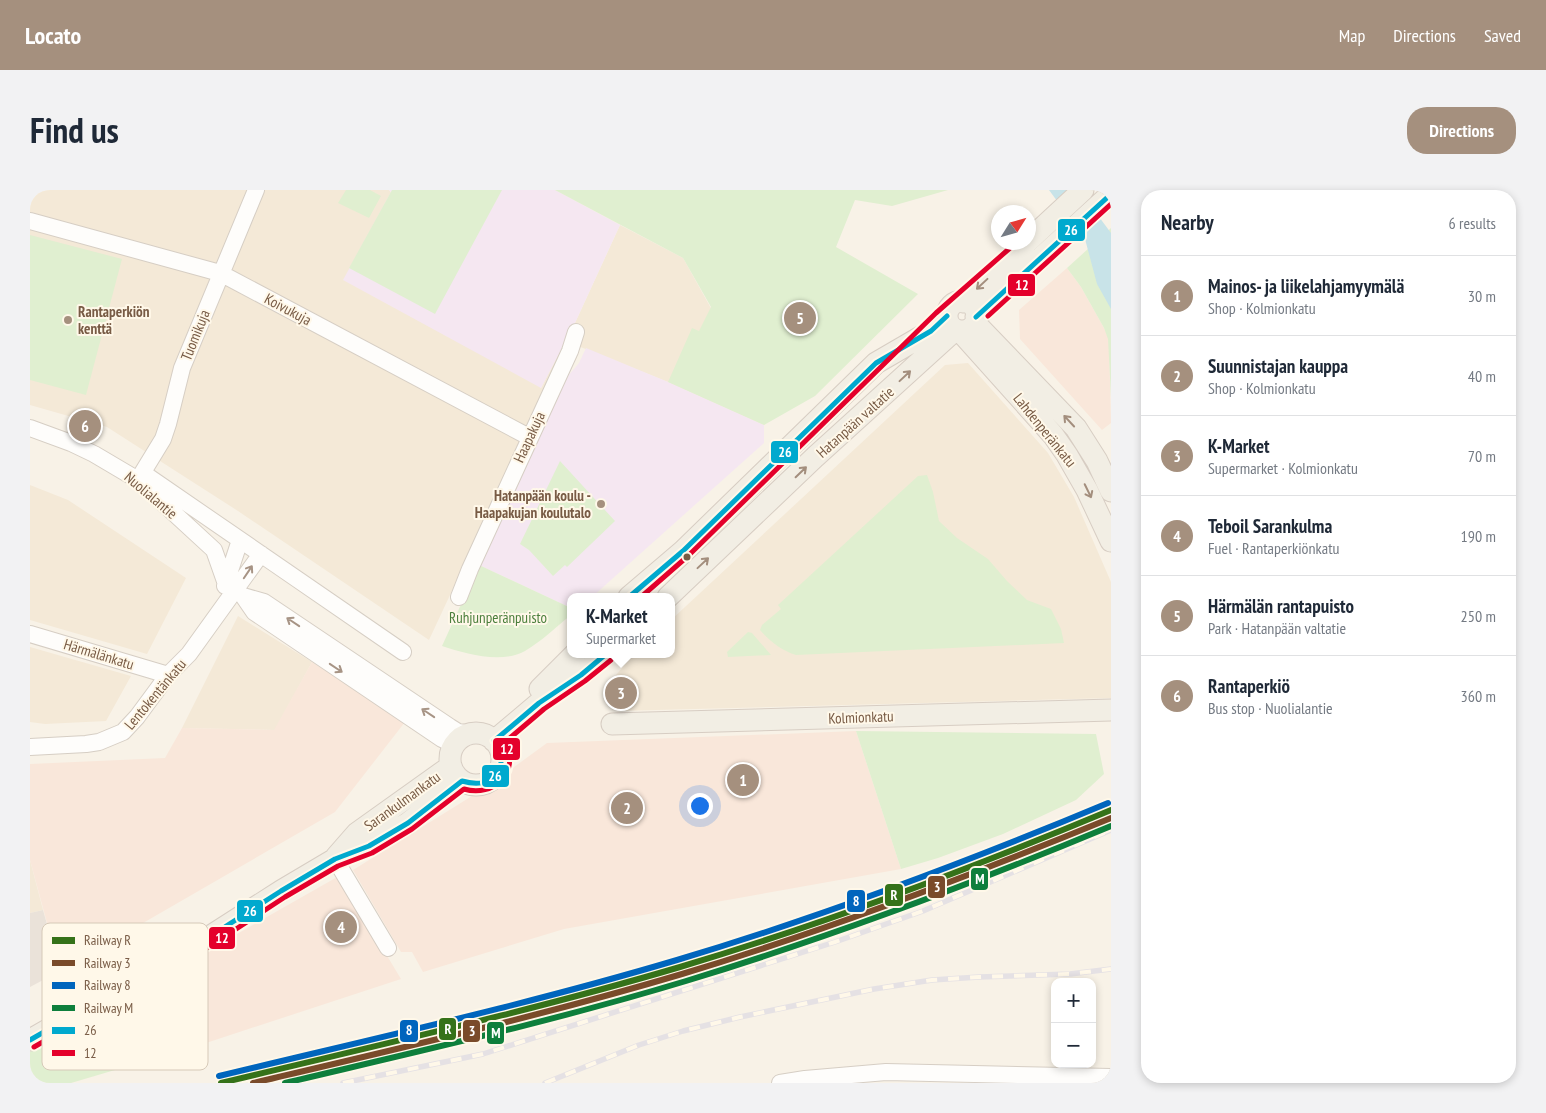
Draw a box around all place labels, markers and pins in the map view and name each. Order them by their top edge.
pin: 5 [784,299,816,337]
place label: Rantaperkiön kenttä [78,302,150,338]
marker: Rantaperkiön kenttä [62,314,74,326]
pin: 6 [69,407,101,445]
place label: Hatanpään koulu - Haapakujan koulutalo [475,486,591,522]
marker: Hatanpään koulu - Haapakujan koulutalo [595,498,607,510]
unlabelled marker [682,552,692,562]
pin: 3 [605,674,637,712]
pin: 1 [727,761,759,799]
pin: 2 [611,789,643,827]
pin: 4 [325,908,357,946]

